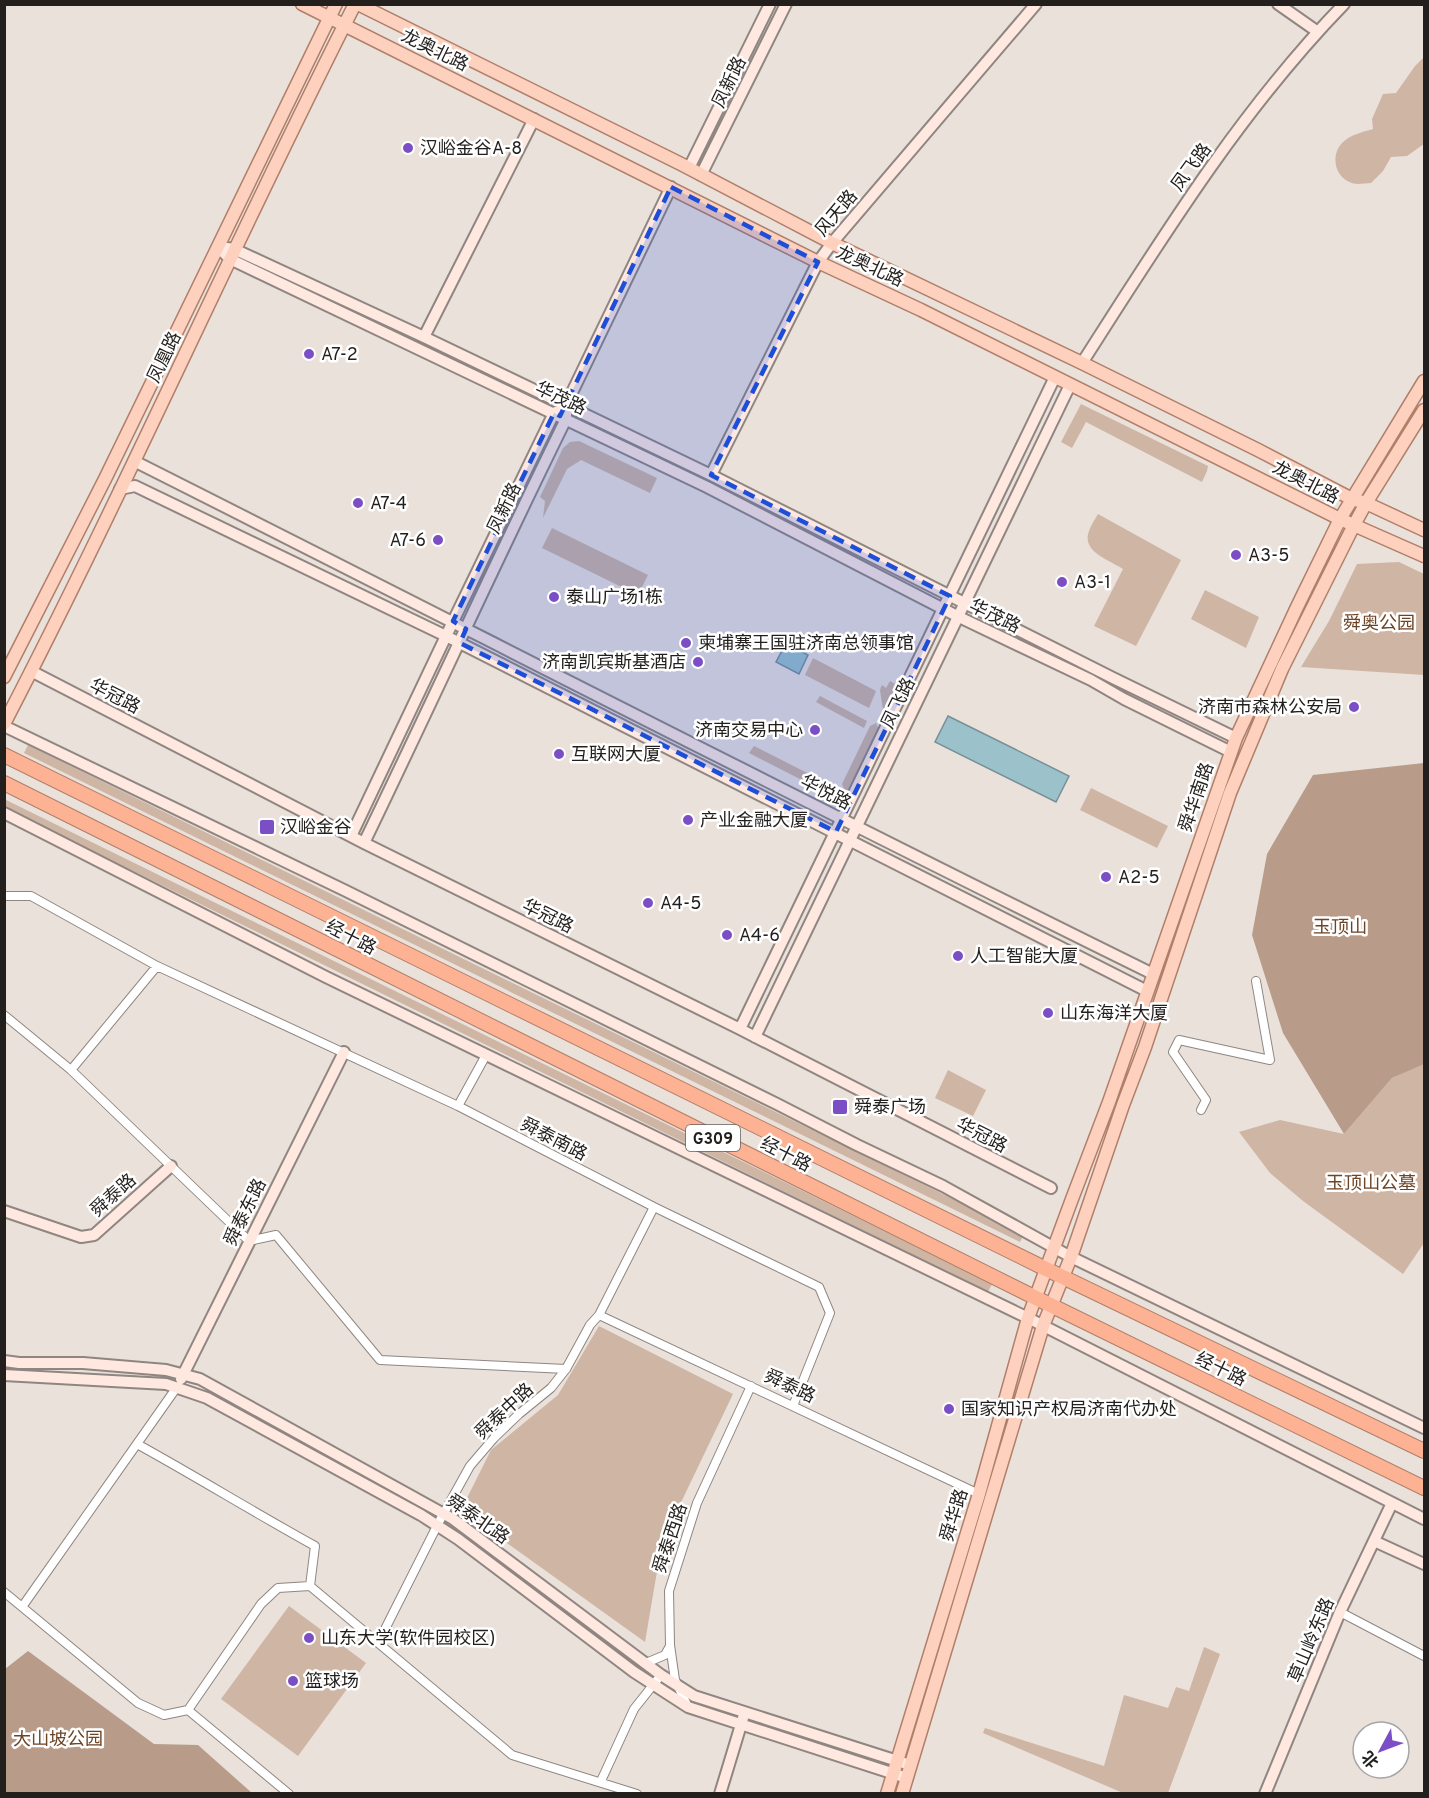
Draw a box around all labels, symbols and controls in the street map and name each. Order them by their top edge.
street label: 龙奥北路 [397,25,472,77]
street label: 凤新路 [708,53,753,112]
place label: 汉峪金谷A-8 [420,138,522,161]
street label: 凤飞路 [1167,139,1217,196]
marker: 汉峪金谷A-8 [401,141,415,155]
street label: 风天路 [811,186,863,242]
street label: 龙奥北路 [832,242,907,293]
street label: 凤凰路 [143,328,188,387]
place label: A7-2 [321,344,358,367]
marker: A7-2 [302,347,316,361]
street label: 华茂路 [531,378,590,421]
street label: 龙奥北路 [1268,457,1343,510]
street label: 凤新路 [483,479,528,538]
place label: A7-4 [370,493,407,516]
marker: A7-4 [351,496,365,510]
place label: A7-6 [389,530,426,553]
marker: A7-6 [431,533,445,547]
place label: A3-5 [1248,545,1289,568]
marker: A3-5 [1229,548,1243,562]
place label: A3-1 [1074,572,1111,595]
marker: A3-1 [1055,575,1069,589]
place label: 泰山广场1栋 [566,587,663,610]
marker: 泰山广场1栋 [547,590,561,604]
street label: 华茂路 [965,595,1024,640]
park label: 舜奥公园 [1343,613,1415,636]
place label: 柬埔寨王国驻济南总领事馆 [698,633,914,656]
marker: 柬埔寨王国驻济南总领事馆 [679,636,693,650]
place label: 济南凯宾斯基酒店 [542,652,686,675]
marker: 济南凯宾斯基酒店 [691,655,705,669]
street label: 凤飞路 [877,674,922,733]
street label: 华冠路 [85,675,144,720]
place label: 济南市森林公安局 [1198,697,1342,720]
marker: 济南市森林公安局 [1347,700,1361,714]
place label: 济南交易中心 [695,720,803,743]
marker: 济南交易中心 [808,723,822,737]
place label: 互联网大厦 [571,744,661,767]
marker: 互联网大厦 [552,747,566,761]
street label: 舜华南路 [1175,760,1220,835]
street label: 华悦路 [796,771,855,816]
place label: 产业金融大厦 [700,810,808,833]
marker: 产业金融大厦 [681,813,695,827]
place label: 汉峪金谷 [280,817,352,840]
marker: 汉峪金谷 [258,818,276,836]
place label: A2-5 [1118,867,1160,890]
marker: A2-5 [1099,870,1113,884]
place label: A4-5 [660,893,701,916]
street label: 华冠路 [518,895,577,940]
marker: A4-5 [641,896,655,910]
street label: 经十路 [321,916,380,961]
park label: 玉顶山 [1313,917,1367,940]
place label: A4-6 [739,925,780,948]
marker: A4-6 [720,928,734,942]
place label: 人工智能大厦 [970,946,1078,969]
marker: 人工智能大厦 [951,949,965,963]
place label: 山东海洋大厦 [1060,1003,1168,1026]
marker: 山东海洋大厦 [1041,1006,1055,1020]
place label: 舜泰广场 [854,1097,926,1120]
marker: 舜泰广场 [831,1098,849,1116]
street label: 舜泰南路 [516,1114,591,1167]
street label: 华冠路 [952,1114,1011,1159]
road number: G309 [686,1125,740,1151]
street label: 经十路 [756,1133,815,1178]
street label: 舜泰路 [86,1170,142,1223]
park label: 玉顶山公墓 [1326,1173,1416,1196]
street label: 舜泰东路 [220,1175,272,1250]
street label: 经十路 [1191,1348,1250,1393]
street label: 舜泰路 [760,1366,819,1409]
street label: 舜泰中路 [471,1379,539,1445]
place label: 国家知识产权局济南代办处 [961,1399,1177,1422]
marker: 国家知识产权局济南代办处 [942,1402,956,1416]
street label: 舜华路 [937,1486,974,1545]
street label: 舜泰北路 [441,1490,513,1550]
street label: 舜泰西路 [649,1501,693,1576]
street label: 草山岭东路 [1284,1595,1341,1687]
place label: 山东大学(软件园校区) [321,1628,495,1651]
marker: 山东大学(软件园校区) [302,1631,316,1645]
place label: 篮球场 [305,1671,359,1694]
marker: 篮球场 [286,1674,300,1688]
north arrow [1351,1720,1411,1780]
park label: 大山坡公园 [13,1729,103,1752]
text: 北 [1358,1746,1384,1771]

